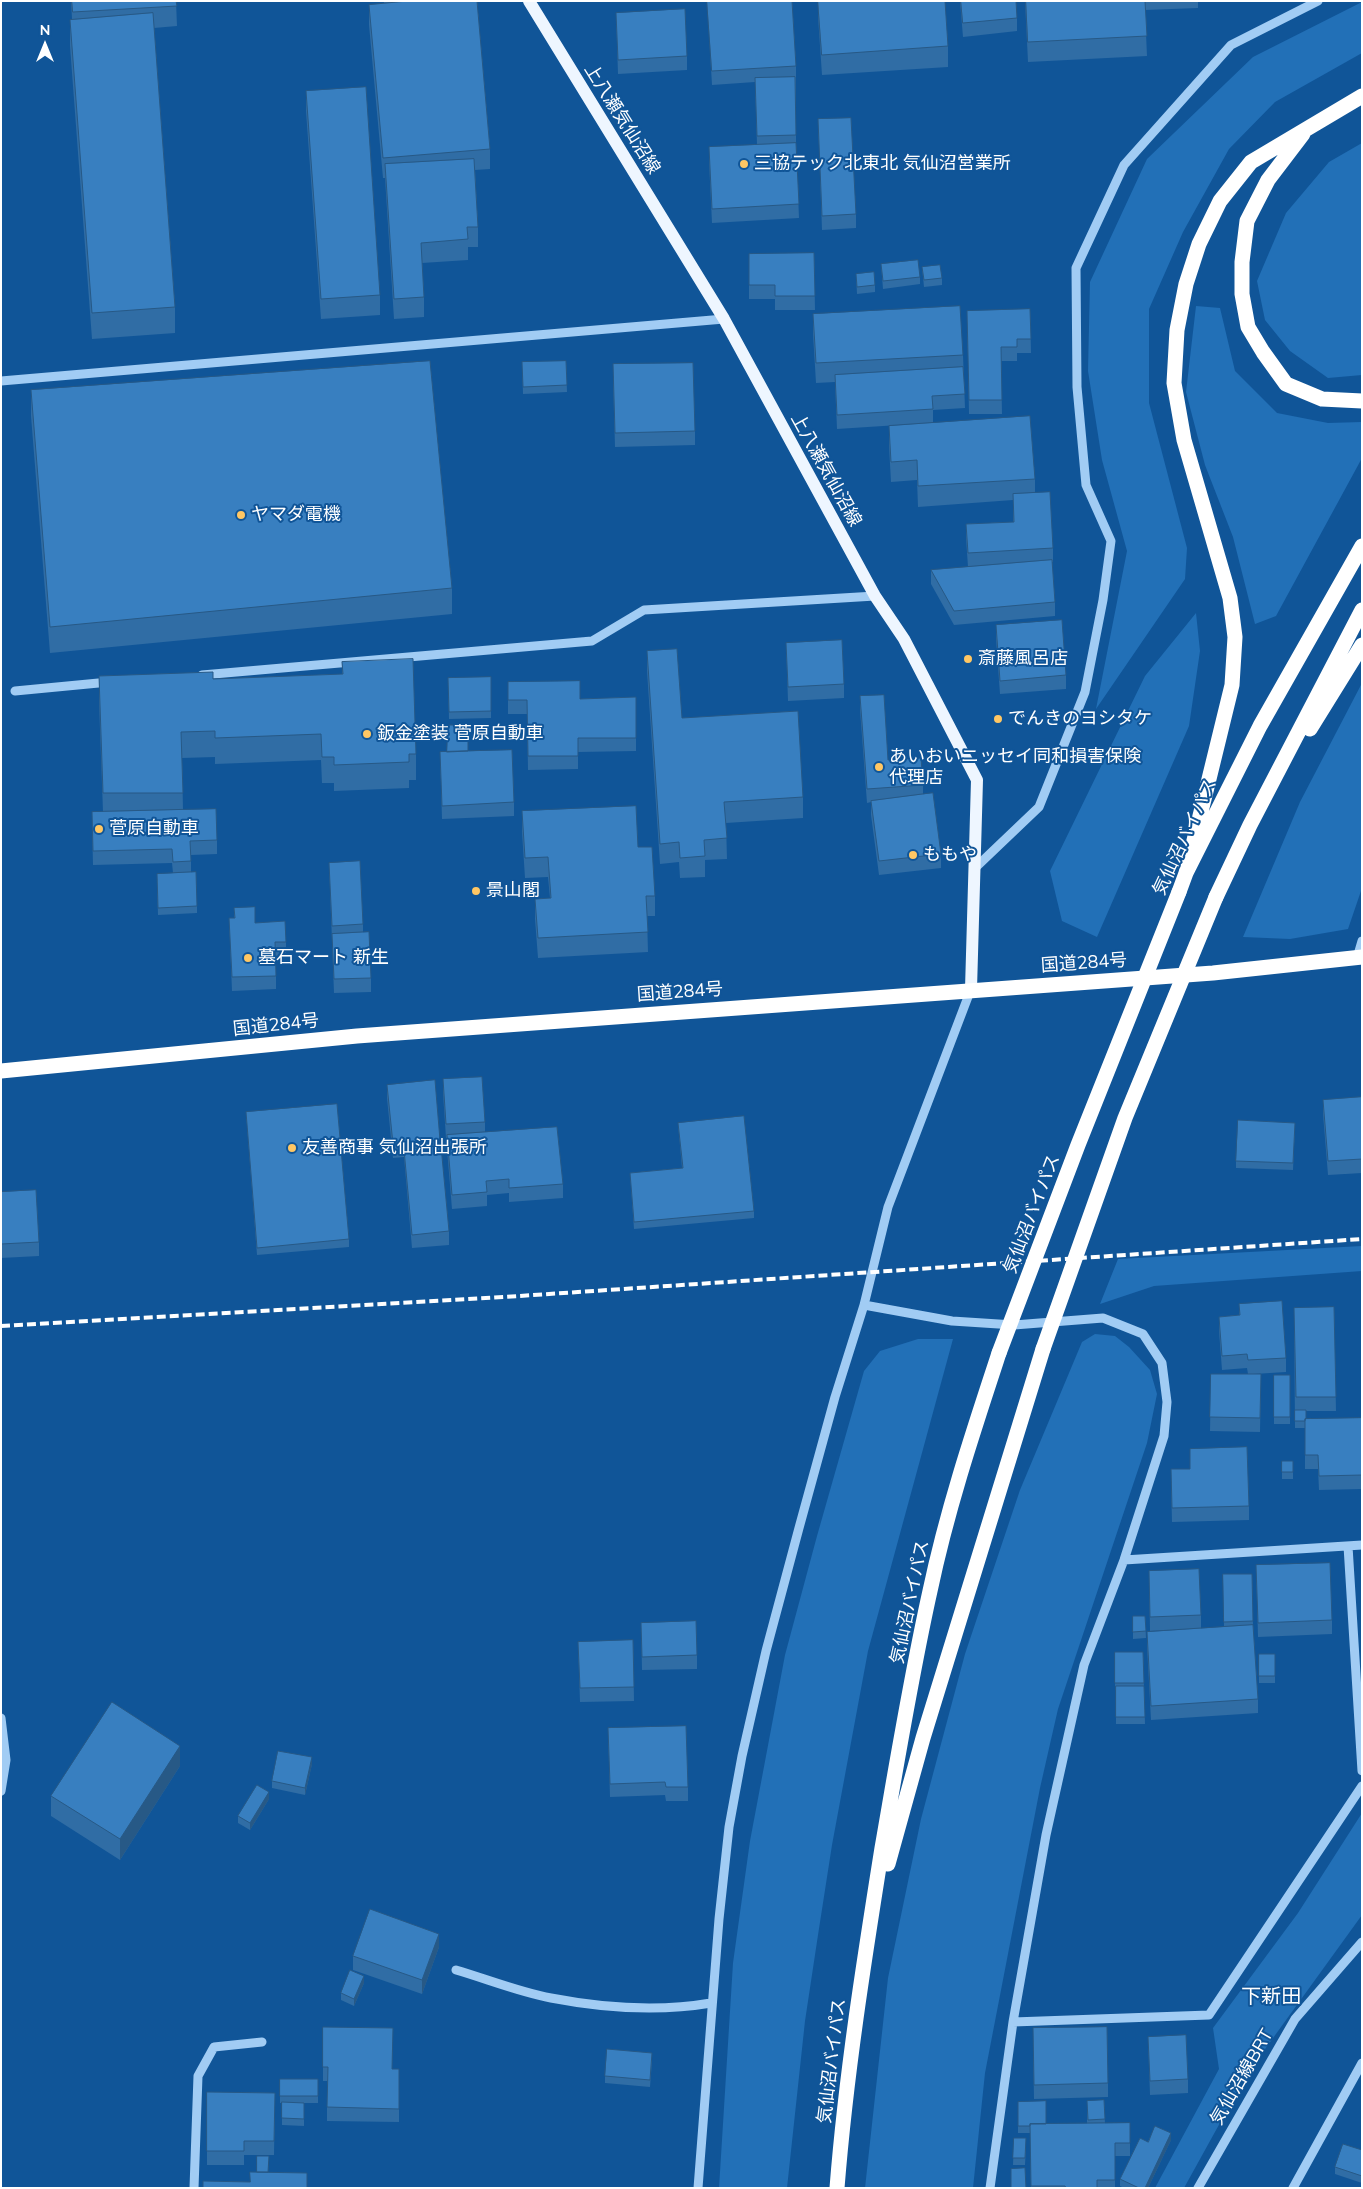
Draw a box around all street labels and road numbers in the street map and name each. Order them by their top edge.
street label: 上八瀬気仙沼線 [579,60,665,178]
street label: 上八瀬気仙沼線 [786,410,866,530]
street label: 気仙沼バイパス [1149,775,1221,899]
street label: 国道284号 [1040,949,1128,977]
street label: 国道284号 [636,978,724,1006]
street label: 国道284号 [232,1010,320,1040]
street label: 気仙沼バイパス [999,1151,1065,1277]
street label: 気仙沼バイパス [886,1538,934,1666]
street label: 気仙沼バイパス [814,1997,850,2125]
street label: 気仙沼線BRT [1206,2025,1278,2129]

